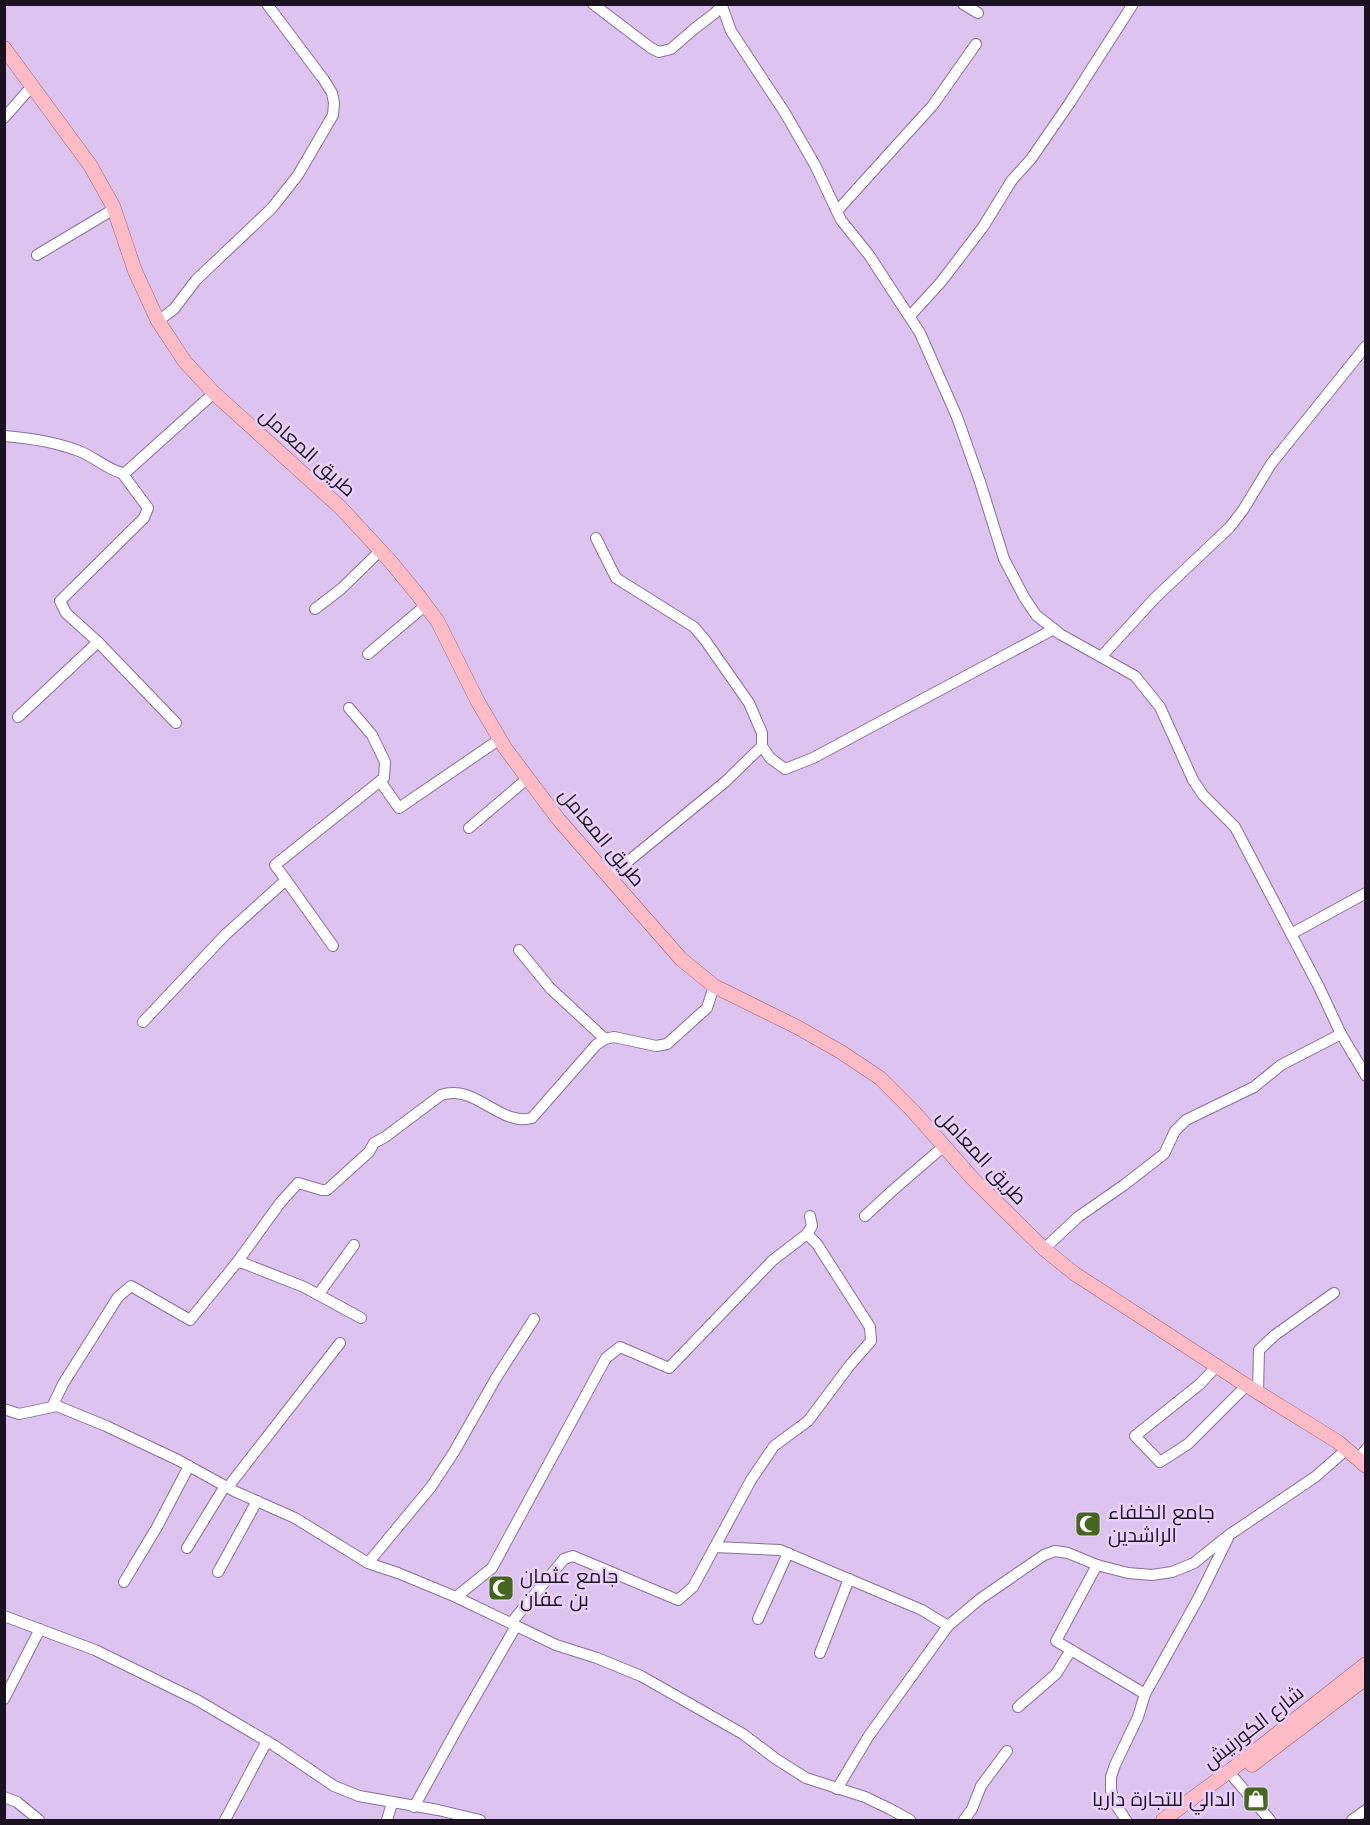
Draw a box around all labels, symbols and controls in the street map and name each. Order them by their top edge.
street label: طريق المعامل [254,403,360,502]
street label: طريق المعامل [553,784,649,892]
street label: طريق المعامل [931,1105,1031,1210]
place label: جامع الخلفاء الراشدين [1108,1501,1215,1548]
mosque icon: جامع الخلفاء الراشدين [1073,1509,1103,1539]
place label: جامع عثمان بن عفان [520,1565,618,1612]
mosque icon: جامع عثمان بن عفان [486,1573,516,1603]
street label: شارع الكورنيش [1198,1681,1309,1775]
shop icon: الدالي للتجارة داريا [1241,1784,1271,1814]
place label: الدالي للتجارة داريا [1092,1788,1236,1815]

